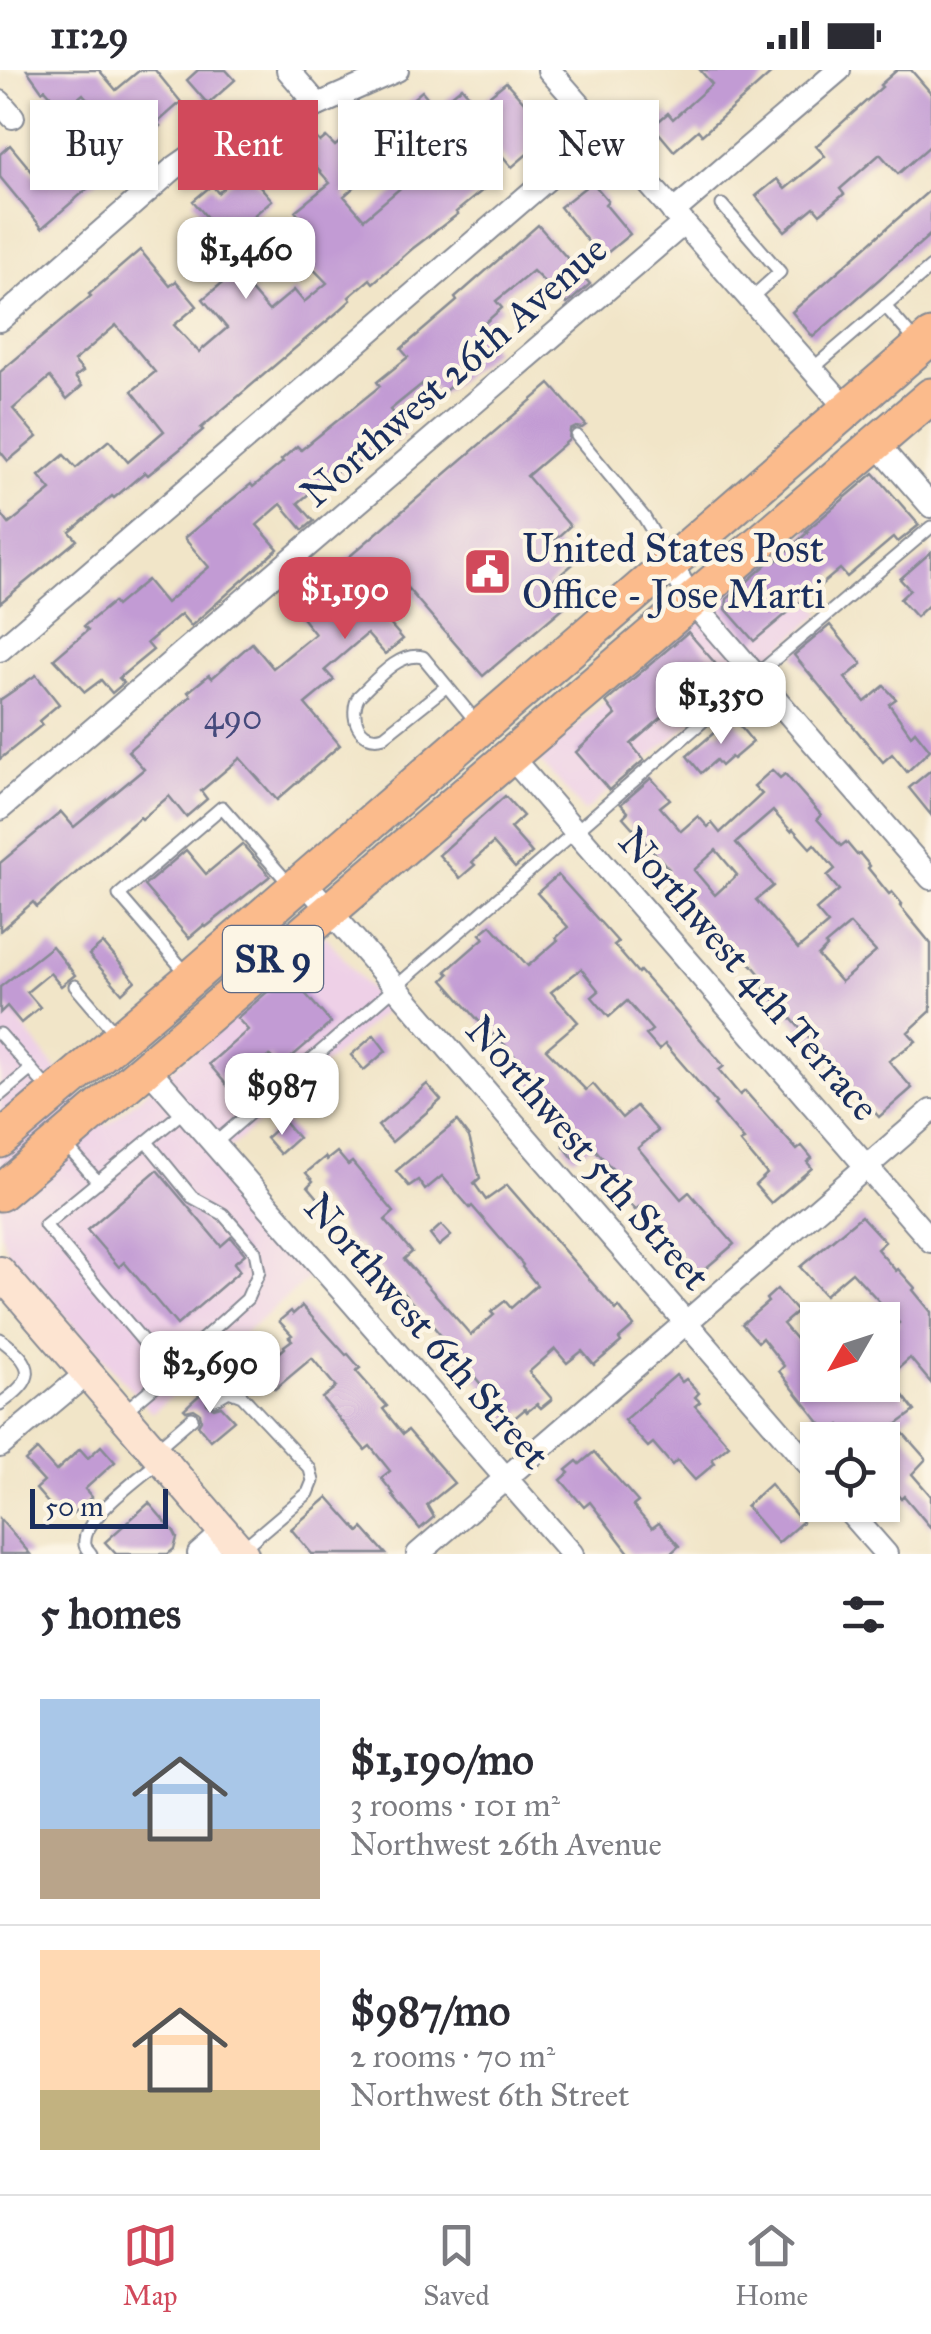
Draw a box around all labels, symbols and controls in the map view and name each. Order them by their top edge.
text: 11:29 [50,12,129,58]
chip: Buy [30,100,158,190]
chip: Rent [178,100,318,190]
chip: Filters [338,100,503,190]
chip: New [523,100,659,190]
pin: $1,460 [165,217,327,302]
street label: Northwest 26th Avenue [291,225,617,517]
text: $1,460 [199,230,293,269]
place label: United States Post Office - Jose Marti [522,524,825,619]
public building icon: United States Post Office - Jose Marti [461,545,513,597]
pin: $1,190 [264,557,426,642]
text: $1,190 [301,570,389,609]
pin: $1,350 [640,662,802,747]
text: $1,350 [678,675,764,714]
house number: 490 [204,696,262,739]
street label: Northwest 4th Terrace [608,817,890,1131]
road number: SR 9 [223,926,323,992]
street label: Northwest 5th Street [456,1006,720,1300]
pin: $987 [223,1053,341,1138]
text: $987 [247,1066,317,1105]
street label: Northwest 6th Street [294,1183,560,1479]
north arrow [800,1302,900,1402]
map controls [800,1302,900,1522]
pin: $2,690 [129,1331,291,1416]
text: $2,690 [162,1344,258,1383]
button: locate [800,1422,900,1522]
scale bar [30,1484,168,1528]
text: 50 m [45,1489,104,1524]
icon: filters [836,1587,891,1642]
text: 5 homes [40,1588,181,1640]
text: $1,190/mo [350,1734,534,1786]
icon: home [120,1739,240,1859]
text: 3 rooms · 101 m² [350,1786,560,1825]
text: Northwest 26th Avenue [350,1825,662,1864]
text: $987/mo [350,1985,510,2037]
icon: home [120,1990,240,2110]
text: 2 rooms · 70 m² [350,2037,555,2076]
text: Northwest 6th Street [350,2076,629,2115]
tab: Map [123,2218,178,2313]
tab: Saved [423,2218,490,2313]
tab: Home [735,2218,808,2313]

